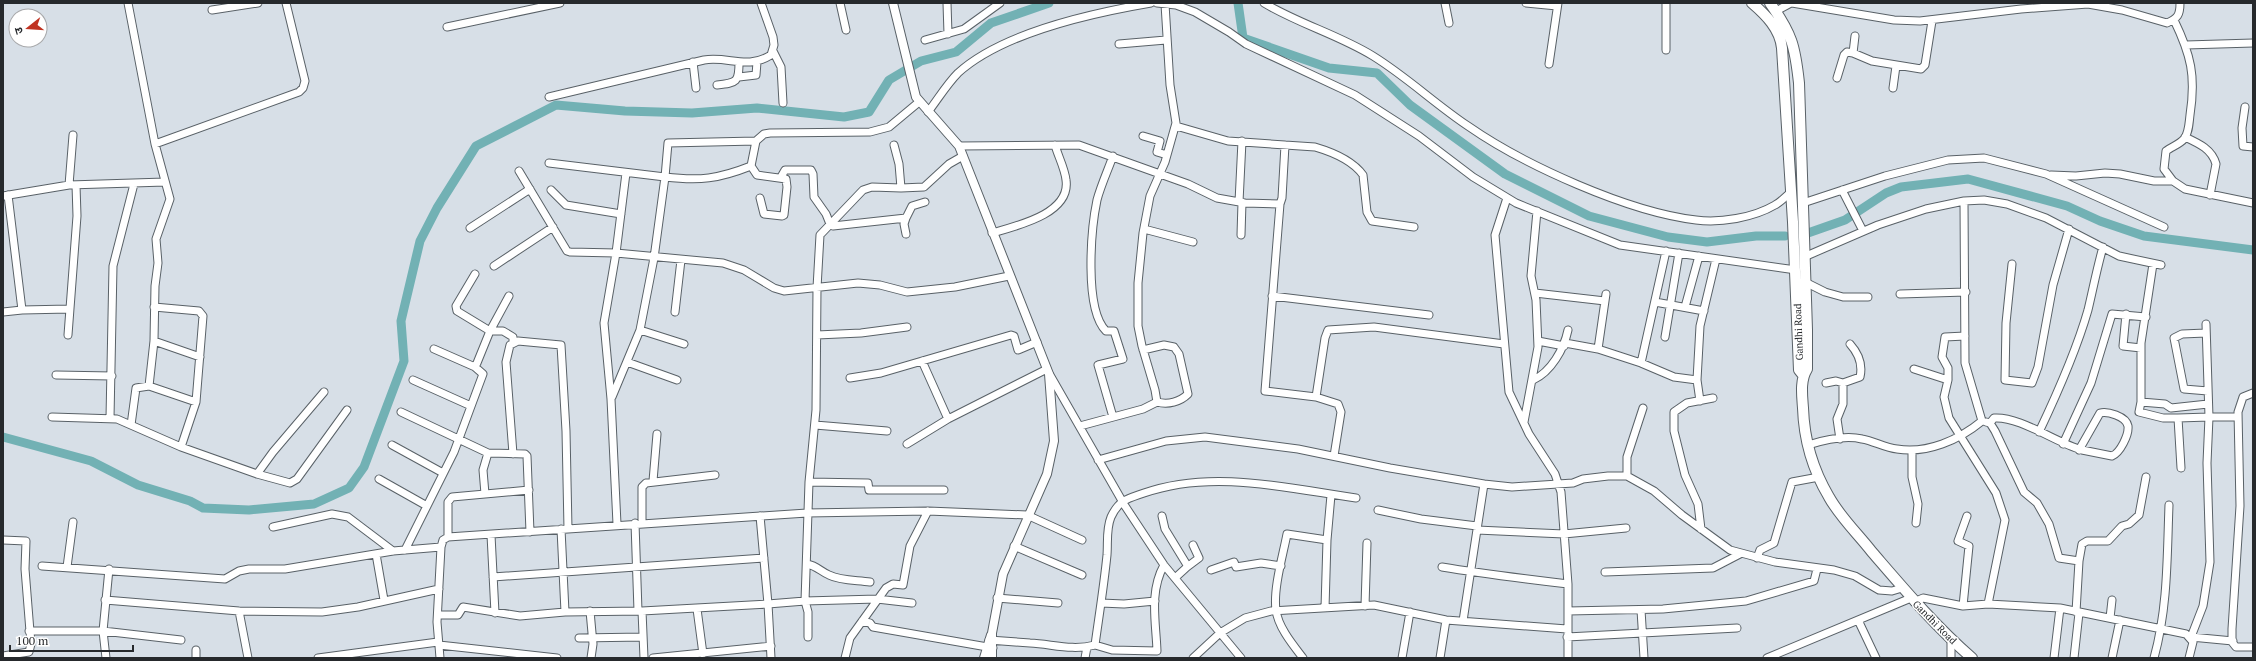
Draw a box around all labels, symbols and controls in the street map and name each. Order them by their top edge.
north arrow [8,8,48,48]
text: उ [11,25,26,36]
street label: Gandhi Road [1791,303,1806,361]
street label: Gandhi Road [1910,598,1960,647]
scale bar [10,627,133,653]
text: 100 m [16,633,49,648]

